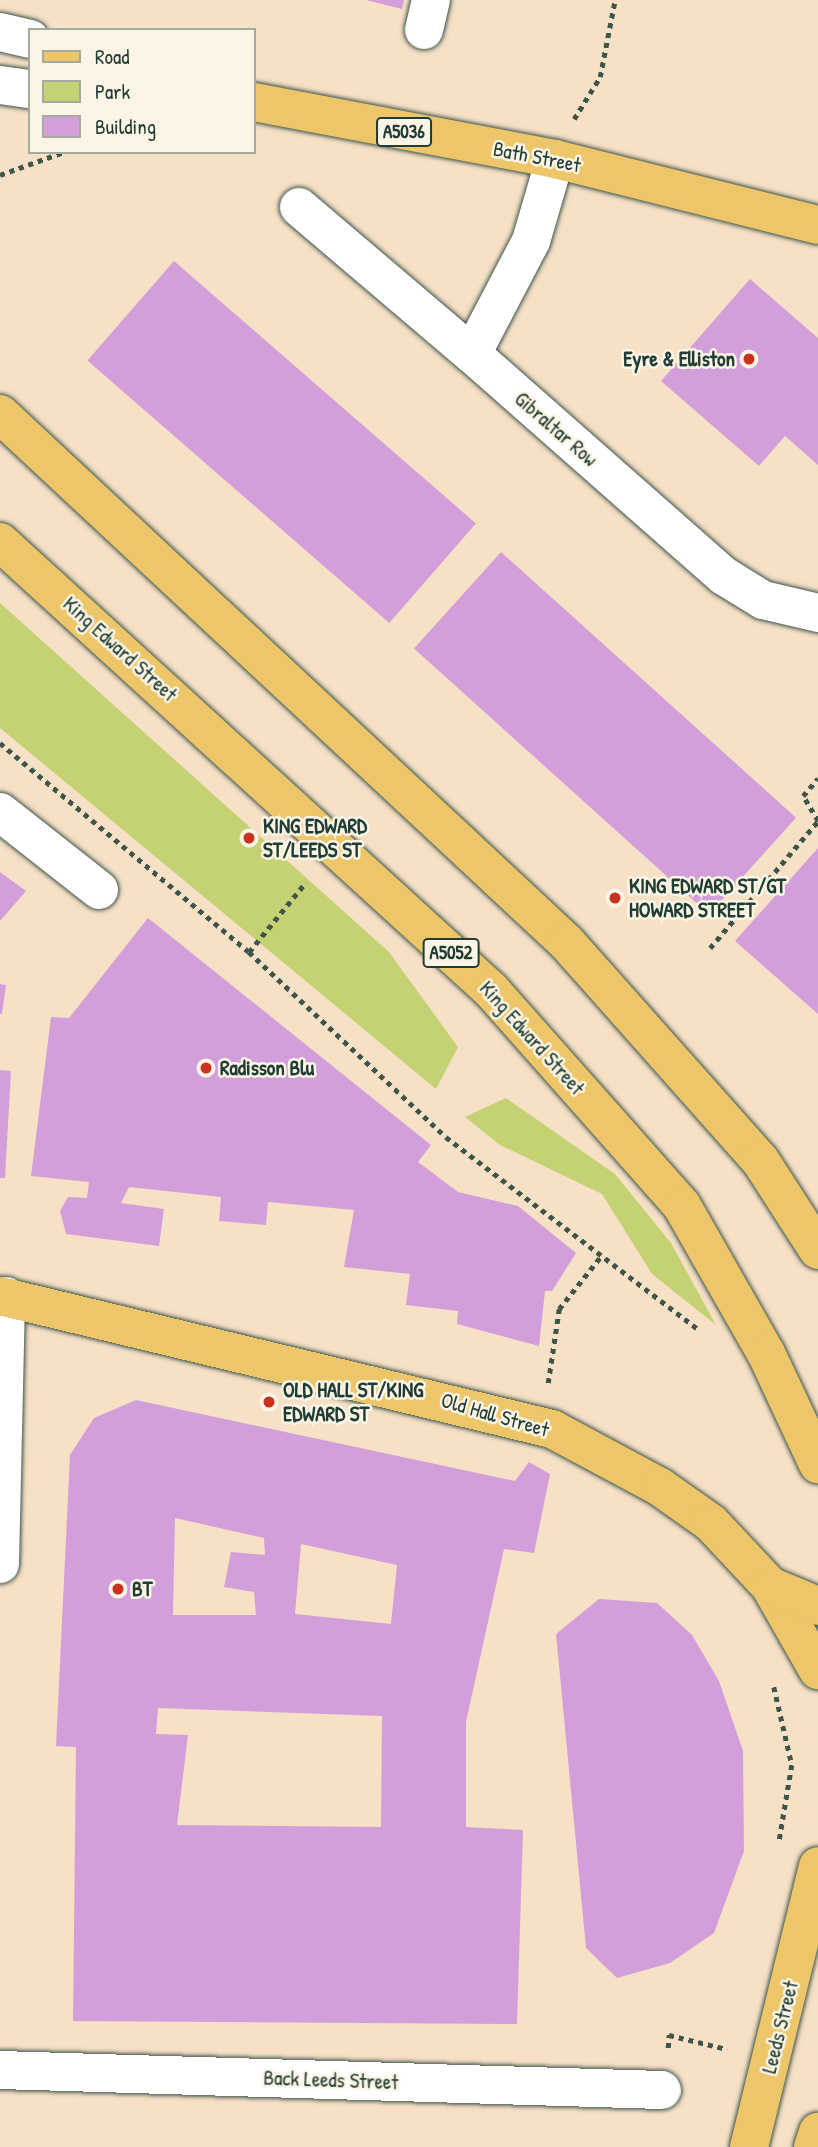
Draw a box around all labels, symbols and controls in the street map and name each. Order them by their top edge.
legend [28,28,256,154]
text: Road [95,42,129,71]
text: Park [95,77,130,106]
text: Building [95,112,156,141]
road number: A5036 [376,116,432,148]
street label: Bath Street [491,136,583,178]
place label: Eyre & Elliston [623,346,735,372]
marker: Eyre & Elliston [741,351,757,367]
street label: Gibraltar Row [509,386,603,472]
street label: King Edward Street [58,591,182,707]
place label: KING EDWARD ST/LEEDS ST [263,813,367,863]
marker: KING EDWARD ST/LEEDS ST [241,830,257,846]
place label: KING EDWARD ST/GT HOWARD STREET [629,873,786,923]
marker: KING EDWARD ST/GT HOWARD STREET [607,890,623,906]
road number: A5052 [421,937,481,968]
street label: King Edward Street [474,976,590,1100]
place label: Radisson Blu [220,1055,314,1081]
marker: Radisson Blu [198,1060,214,1076]
place label: OLD HALL ST/KING EDWARD ST [283,1377,423,1427]
street label: Old Hall Street [438,1388,552,1442]
marker: OLD HALL ST/KING EDWARD ST [261,1394,277,1410]
place label: BT [132,1576,152,1602]
marker: BT [110,1581,126,1597]
street label: Leeds Street [756,1978,804,2076]
street label: Back Leeds Street [263,2065,399,2095]

